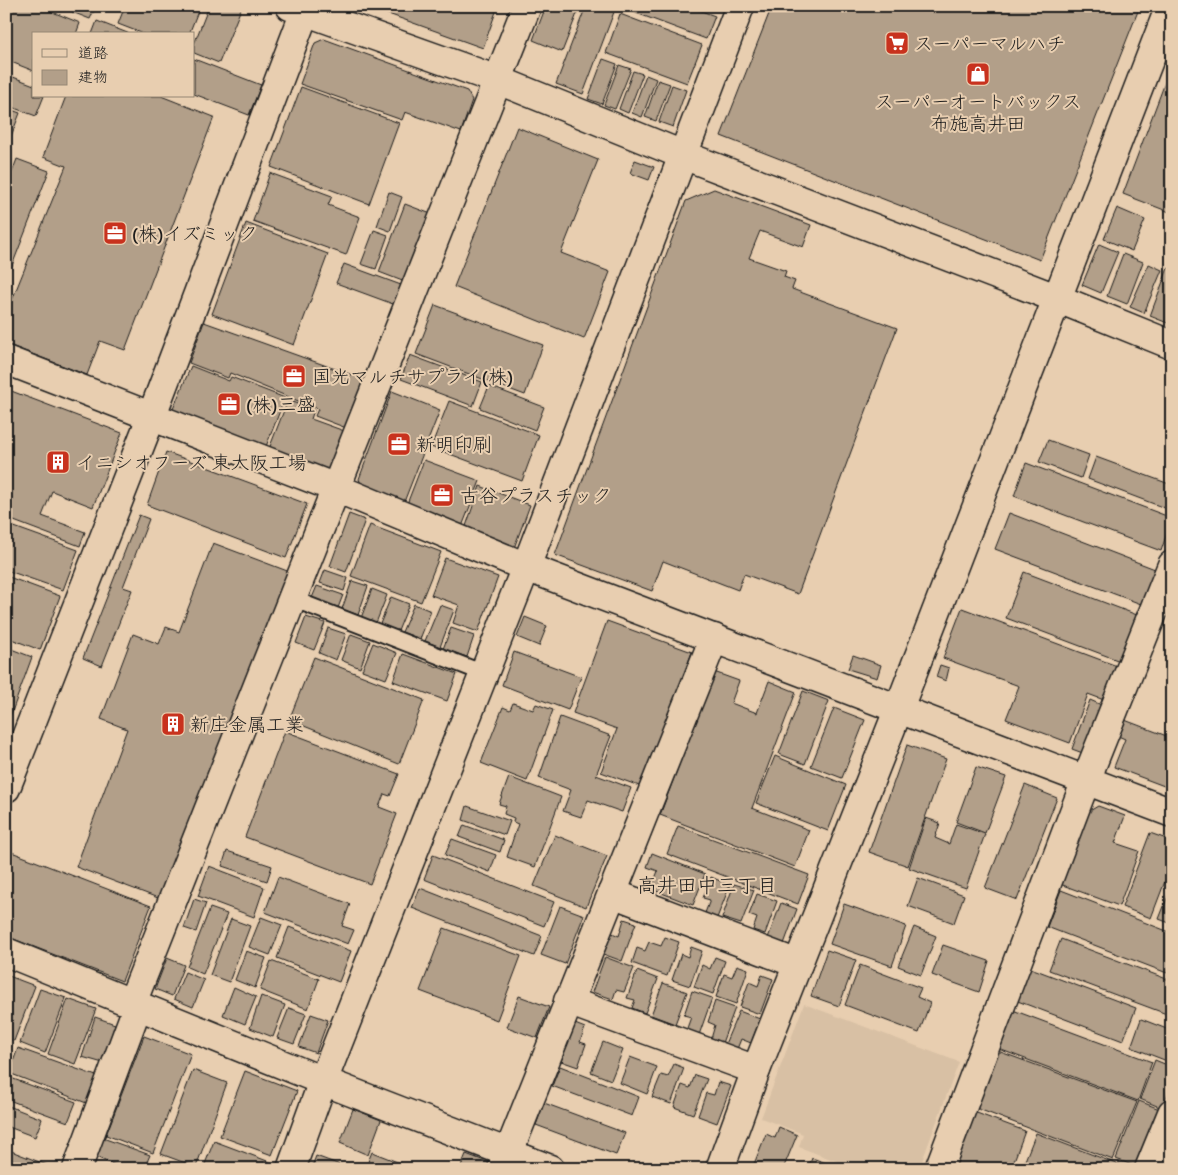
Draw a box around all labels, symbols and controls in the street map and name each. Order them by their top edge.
supermarket icon: スーパーマルハチ [884,30,910,56]
legend [32,32,195,98]
place label: スーパーマルハチ [914,32,1065,55]
text: 道路 [78,44,108,62]
shop icon: スーパーオートバックス 布施高井田 [965,61,991,87]
text: 建物 [78,68,108,86]
place label: スーパーオートバックス 布施高井田 [875,90,1081,135]
office icon: (株)イズミック [102,220,128,246]
place label: (株)イズミック [132,222,258,245]
office icon: 国光マルチサプライ(株) [281,363,307,389]
place label: 国光マルチサプライ(株) [312,365,513,388]
office icon: (株)三盛 [216,391,242,417]
place label: (株)三盛 [246,393,315,416]
office icon: 新明印刷 [386,431,412,457]
place label: 新明印刷 [416,433,492,456]
building icon: イニシオフーズ 東大阪工場 [45,449,71,475]
place label: イニシオフーズ 東大阪工場 [76,451,306,474]
office icon: 古谷プラスチック [429,482,455,508]
place label: 古谷プラスチック [460,484,612,507]
building icon: 新庄金属工業 [160,711,186,737]
place label: 新庄金属工業 [190,713,304,736]
district label: 高井田中三丁目 [637,873,777,897]

